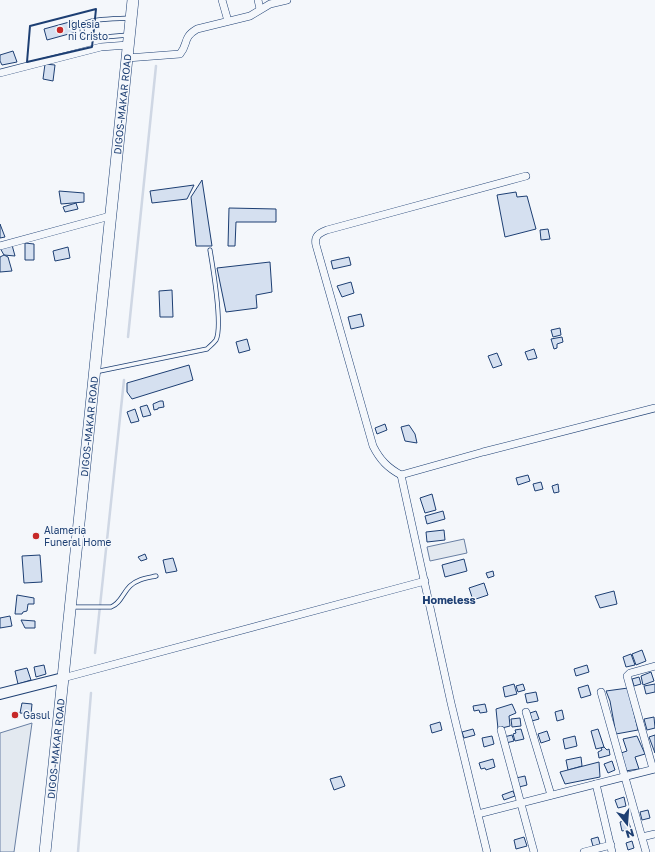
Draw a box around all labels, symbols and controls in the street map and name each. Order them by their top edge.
place label: Iglesia ni Cristo [68,18,108,42]
marker: Iglesia ni Cristo [55,25,65,35]
street label: DIGOS-MAKAR ROAD [111,53,133,155]
street label: DIGOS-MAKAR ROAD [78,375,100,477]
place label: Alameria Funeral Home [44,524,112,548]
marker: Alameria Funeral Home [31,531,41,541]
district label: Homeless [422,593,476,606]
street label: DIGOS-MAKAR ROAD [45,698,67,799]
place label: Gasul [23,709,50,721]
marker: Gasul [10,710,20,720]
north arrow [607,804,647,844]
text: N [624,827,636,841]

